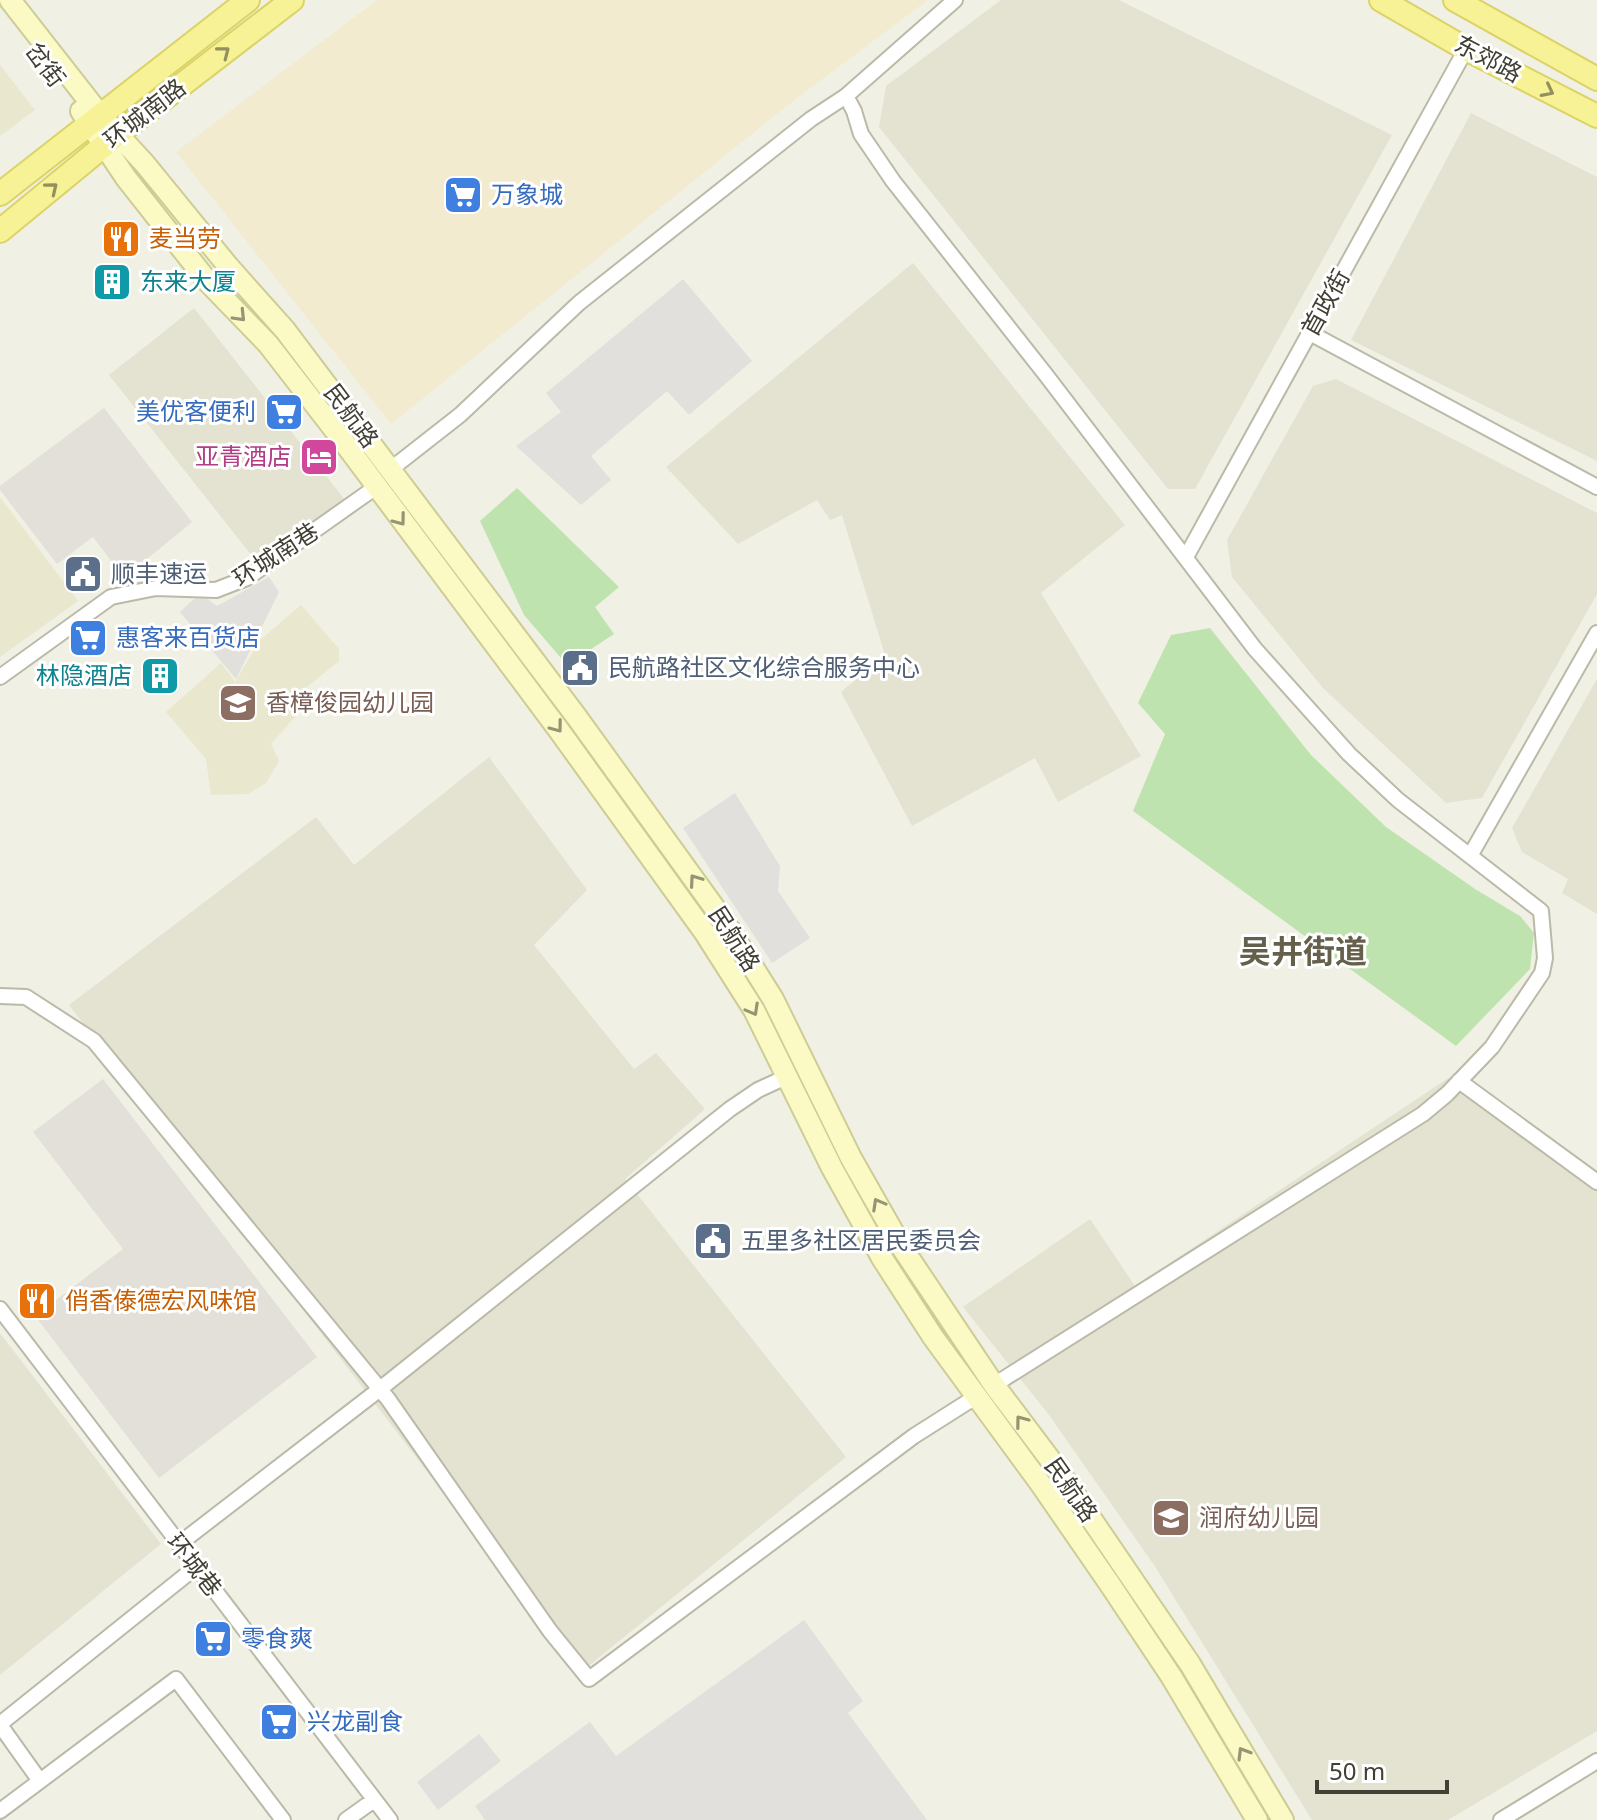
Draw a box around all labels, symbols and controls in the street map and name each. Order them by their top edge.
street label: 东郊路 [1449,26,1528,89]
street label: 岔街 [19,35,74,93]
one-way arrow [215,48,230,62]
street label: 环城南路 [96,70,192,155]
one-way arrow [1540,81,1554,96]
supermarket icon: 万象城 [442,174,484,216]
place label: 万象城 [491,177,563,210]
one-way arrow [43,183,57,198]
restaurant icon: 麦当劳 [100,218,142,260]
place label: 麦当劳 [149,221,221,254]
building icon: 东来大厦 [91,261,133,303]
street label: 首政街 [1293,263,1357,342]
place label: 东来大厦 [140,264,236,297]
one-way arrow [231,306,245,321]
street label: 民航路 [317,376,387,454]
supermarket icon: 美优客便利 [263,391,305,433]
place label: 美优客便利 [136,394,256,427]
hotel icon: 亚青酒店 [298,436,340,478]
place label: 亚青酒店 [195,439,291,472]
one-way arrow [391,511,405,526]
street label: 环城南巷 [226,514,324,594]
public building icon: 顺丰速运 [62,553,104,595]
place label: 顺丰速运 [111,556,207,589]
supermarket icon: 惠客来百货店 [67,617,109,659]
place label: 惠客来百货店 [116,620,260,653]
public building icon: 民航路社区文化综合服务中心 [559,647,601,689]
place label: 民航路社区文化综合服务中心 [608,650,920,683]
building icon: 林隐酒店 [139,655,181,697]
place label: 林隐酒店 [36,658,132,691]
school or university icon: 香樟俊园幼儿园 [217,682,259,724]
place label: 香樟俊园幼儿园 [266,685,434,718]
one-way arrow [547,719,562,733]
one-way arrow [690,875,705,889]
street label: 民航路 [702,899,769,977]
district label: 吴井街道 [1239,929,1367,972]
one-way arrow [743,1001,759,1016]
one-way arrow [872,1198,887,1212]
public building icon: 五里多社区居民委员会 [692,1220,734,1262]
place label: 五里多社区居民委员会 [741,1223,981,1256]
restaurant icon: 俏香傣德宏风味馆 [16,1280,58,1322]
place label: 俏香傣德宏风味馆 [65,1283,257,1316]
one-way arrow [1016,1415,1030,1430]
street label: 民航路 [1038,1450,1106,1528]
school or university icon: 润府幼儿园 [1150,1497,1192,1539]
place label: 润府幼儿园 [1199,1500,1319,1533]
street label: 环城巷 [160,1526,230,1603]
supermarket icon: 零食爽 [192,1618,234,1660]
place label: 零食爽 [241,1621,313,1654]
supermarket icon: 兴龙副食 [258,1701,300,1743]
place label: 兴龙副食 [307,1704,403,1737]
scale bar [1317,1744,1447,1794]
one-way arrow [1237,1747,1253,1762]
text: 50 m [1329,1754,1385,1787]

